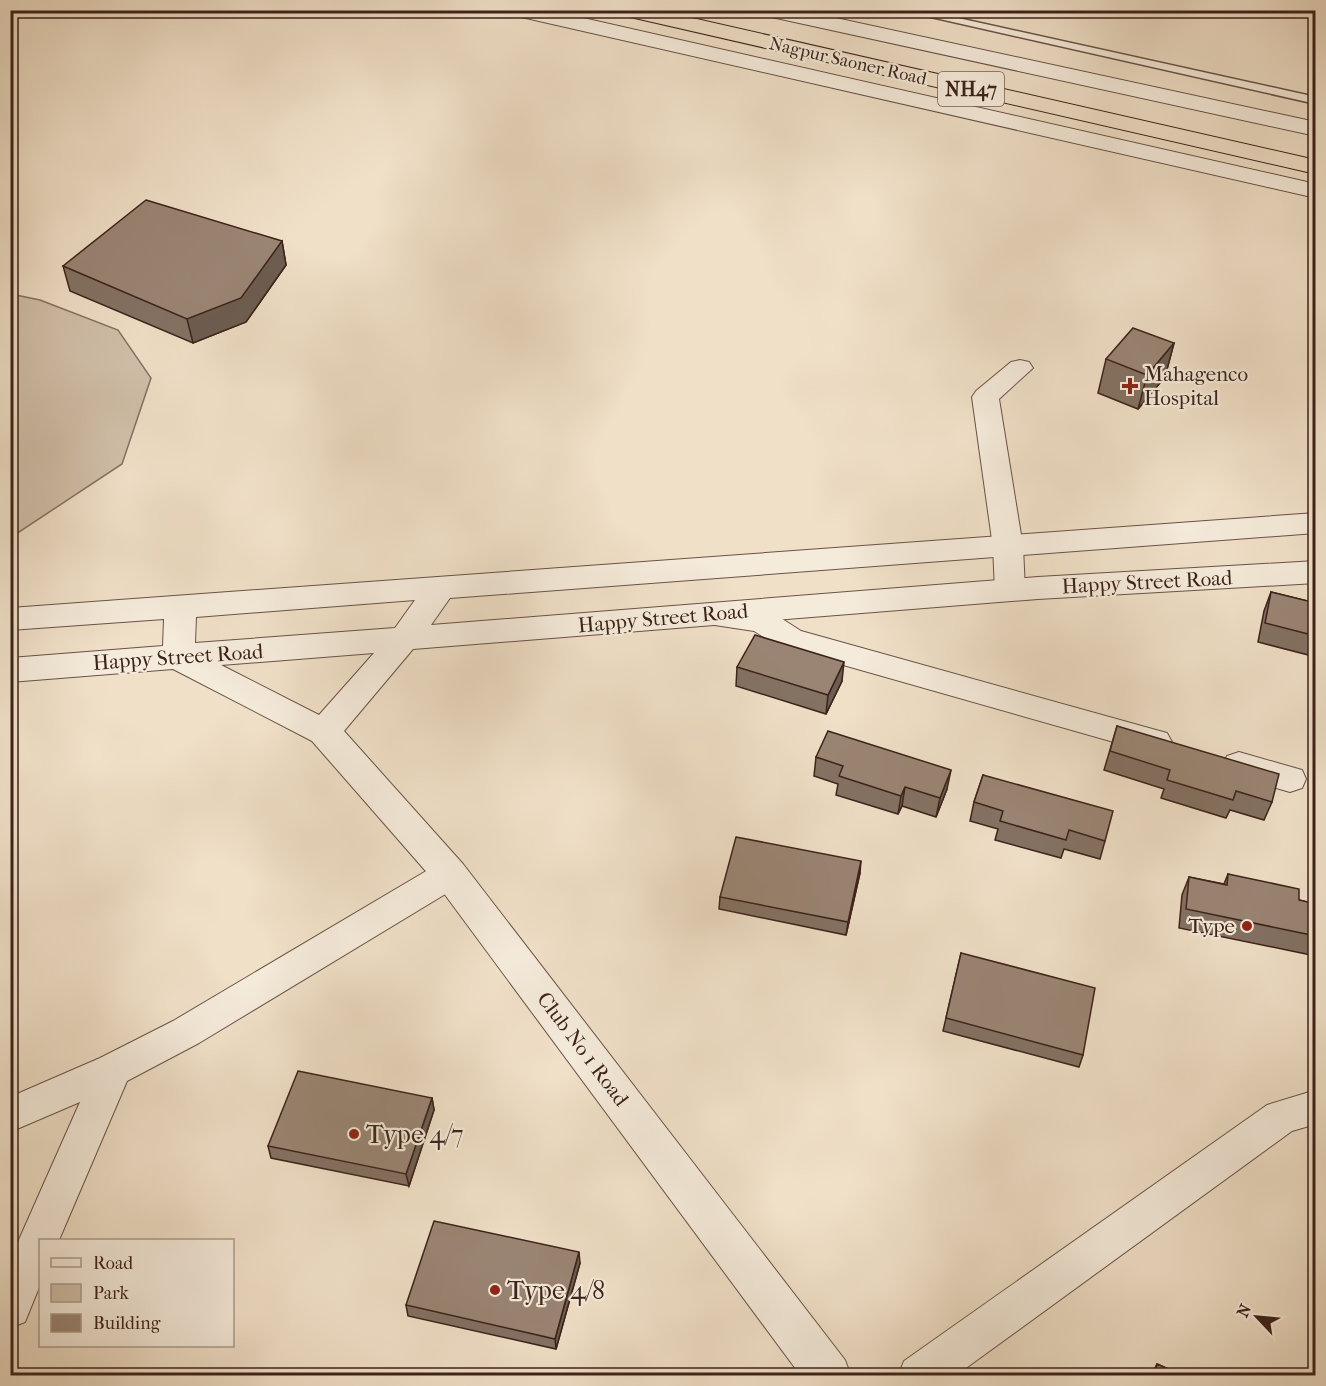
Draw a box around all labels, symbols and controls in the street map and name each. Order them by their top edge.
street label: Nagpur Saoner Road [767,33,929,90]
road number: NH47 [938,72,1004,106]
place label: Mahagenco Hospital [1144,362,1248,410]
marker: Mahagenco Hospital [1121,377,1139,395]
street label: Happy Street Road [1061,566,1234,598]
street label: Happy Street Road [577,599,750,637]
street label: Happy Street Road [92,639,265,675]
place label: Type [1188,914,1235,938]
marker: Type [1240,919,1254,933]
street label: Club No 1 Road [532,987,634,1111]
place label: Type 4/7 [366,1119,464,1150]
marker: Type 4/7 [347,1127,361,1141]
legend [39,1239,234,1347]
text: Road [93,1253,133,1274]
place label: Type 4/8 [507,1275,605,1306]
text: Park [93,1283,130,1304]
marker: Type 4/8 [488,1283,502,1297]
north arrow [1227,1287,1287,1347]
text: N [1233,1300,1256,1320]
text: Building [93,1313,161,1334]

